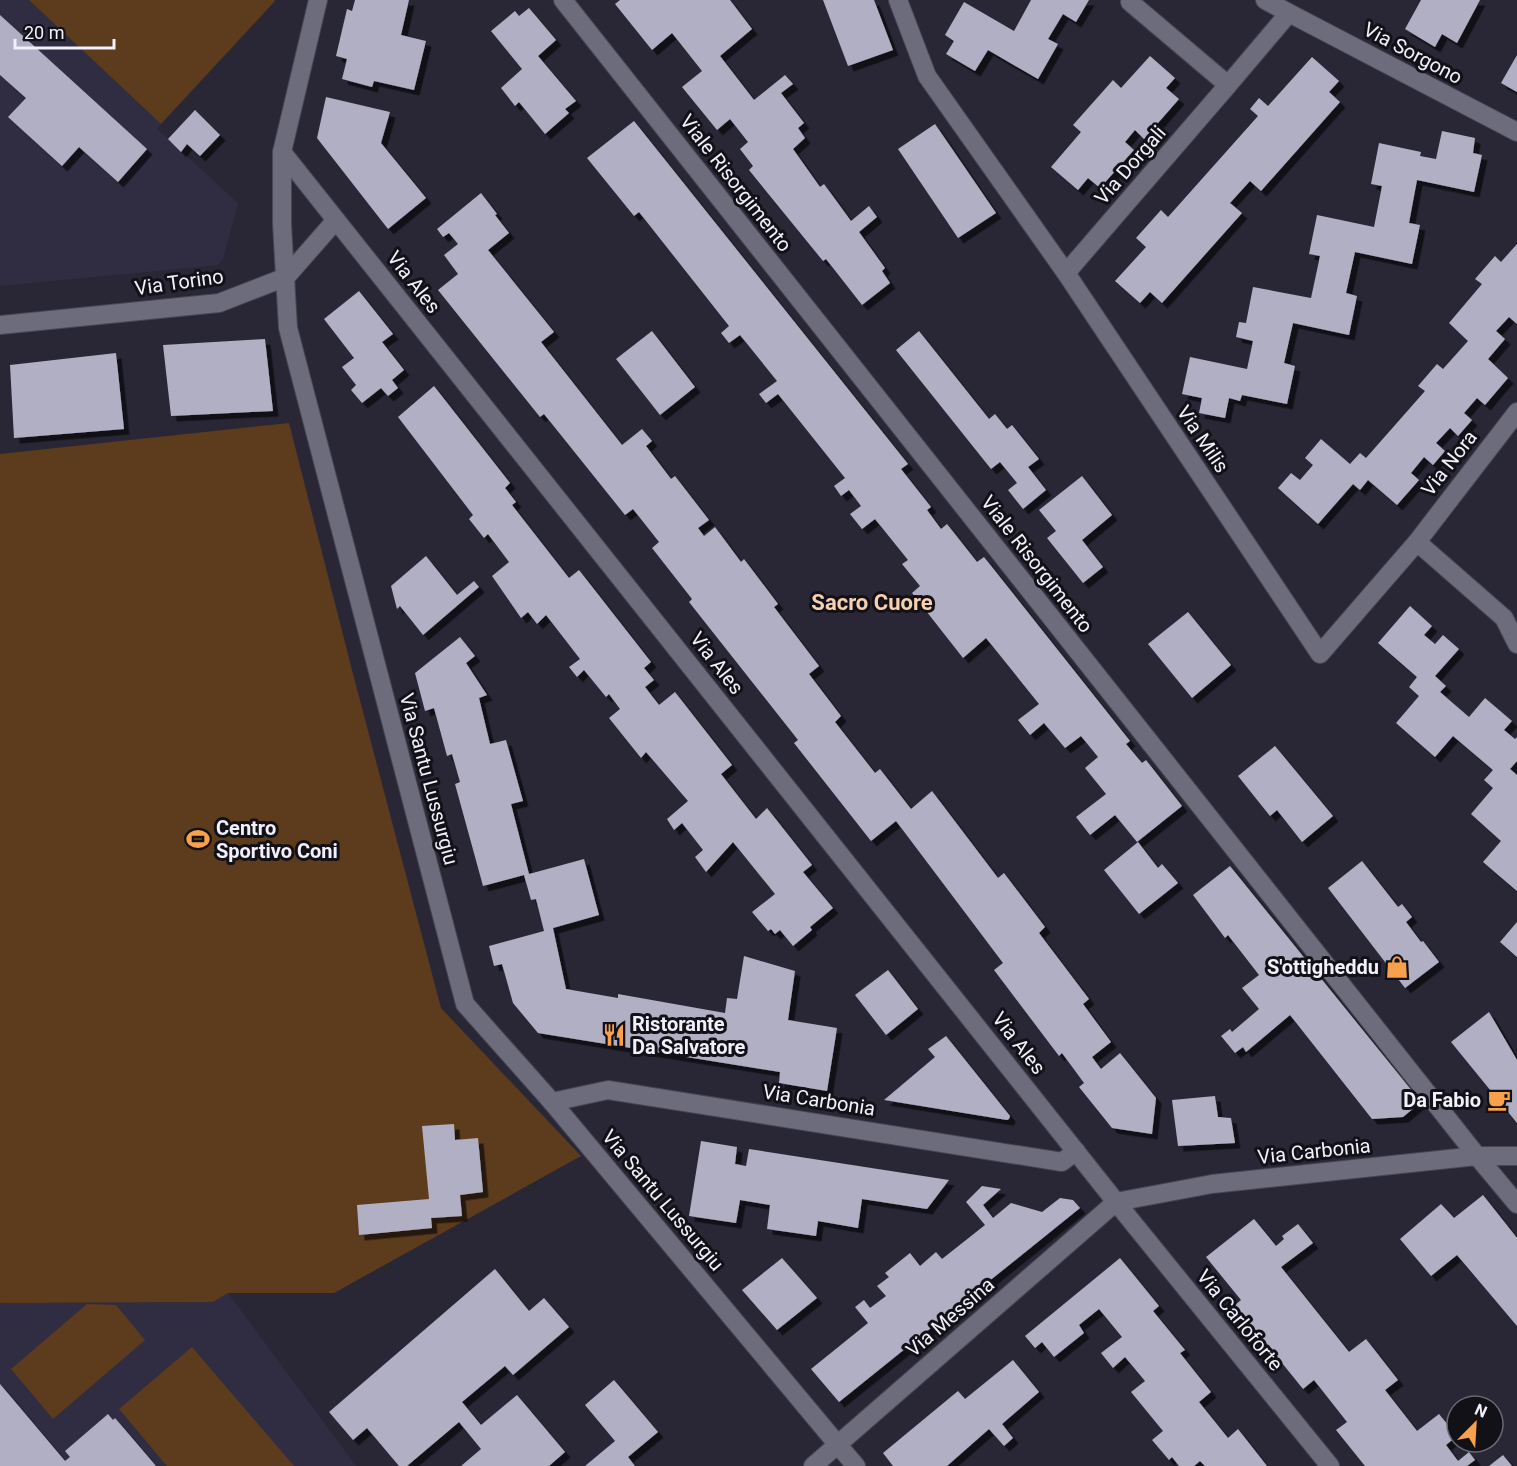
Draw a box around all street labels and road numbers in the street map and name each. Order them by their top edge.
street label: Via Sorgono [1360,17,1466,89]
street label: Viale Risorgimento [675,110,797,256]
street label: Via Dorgali [1089,121,1171,209]
street label: Via Ales [382,246,446,318]
street label: Via Torino [133,264,225,300]
street label: Via Milis [1172,401,1234,477]
street label: Via Nora [1416,426,1482,500]
street label: Viale Risorgimento [976,491,1098,637]
street label: Via Ales [685,627,749,699]
street label: Via Santu Lussurgiu [395,691,463,867]
street label: Via Ales [987,1007,1051,1079]
street label: Via Carbonia [761,1079,877,1121]
street label: Via Santu Lussurgiu [597,1125,729,1275]
street label: Via Carbonia [1256,1133,1372,1169]
street label: Via Carloforte [1192,1265,1288,1375]
street label: Via Messina [901,1272,999,1362]

